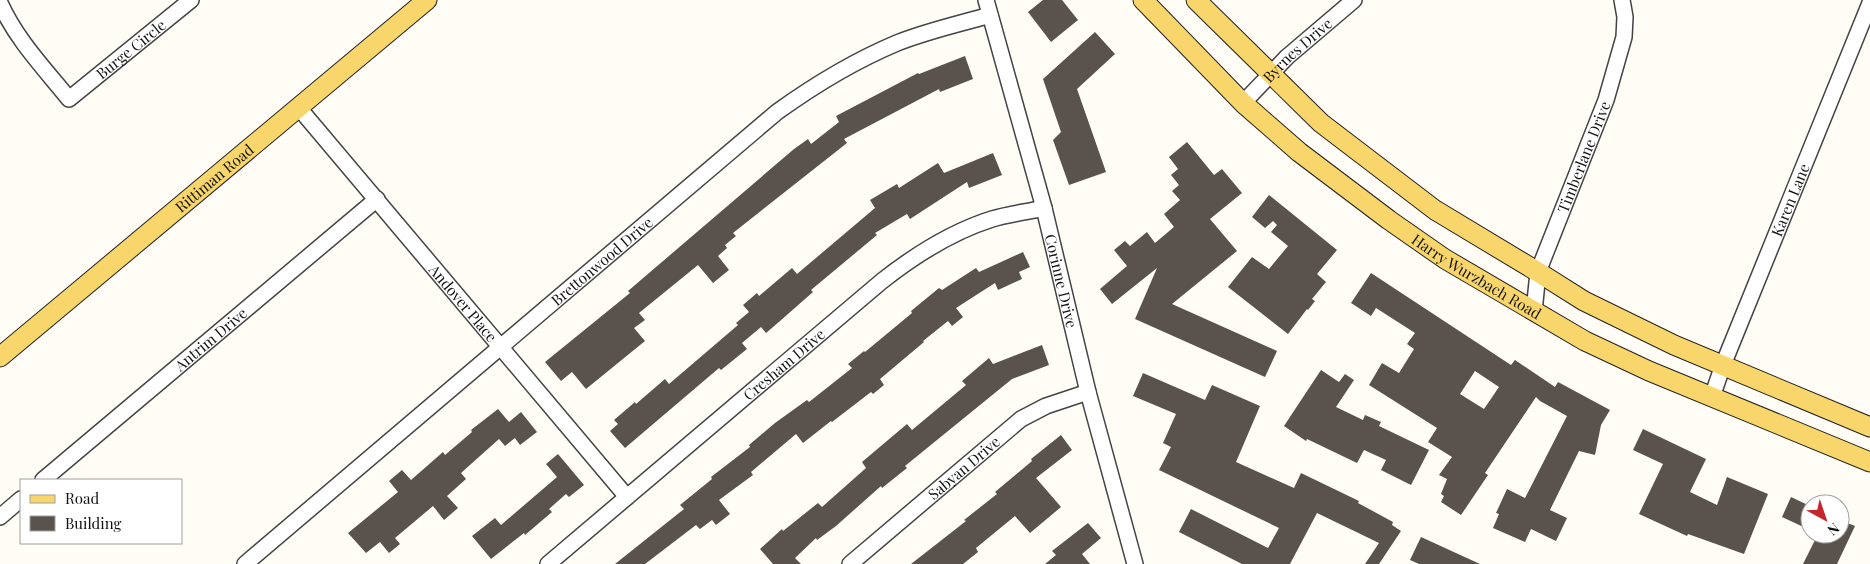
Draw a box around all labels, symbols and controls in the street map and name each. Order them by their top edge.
street label: Byrnes Drive [1258,13,1336,86]
street label: Burge Circle [92,15,170,83]
street label: Timberlane Drive [1552,98,1615,216]
street label: Rittiman Road [171,139,258,217]
street label: Karen Lane [1766,161,1814,239]
street label: Brettonwood Drive [547,212,657,310]
street label: Harry Wurzbach Road [1408,229,1545,323]
street label: Corinne Drive [1041,232,1082,330]
street label: Andover Place [424,259,502,346]
street label: Antrim Drive [169,303,251,376]
street label: Cresham Drive [739,324,829,405]
street label: Sabyan Drive [923,431,1004,504]
legend [20,479,182,544]
text: Road [65,488,99,508]
north arrow [1800,494,1850,544]
text: Building [65,513,122,533]
text: N [1824,519,1844,540]

